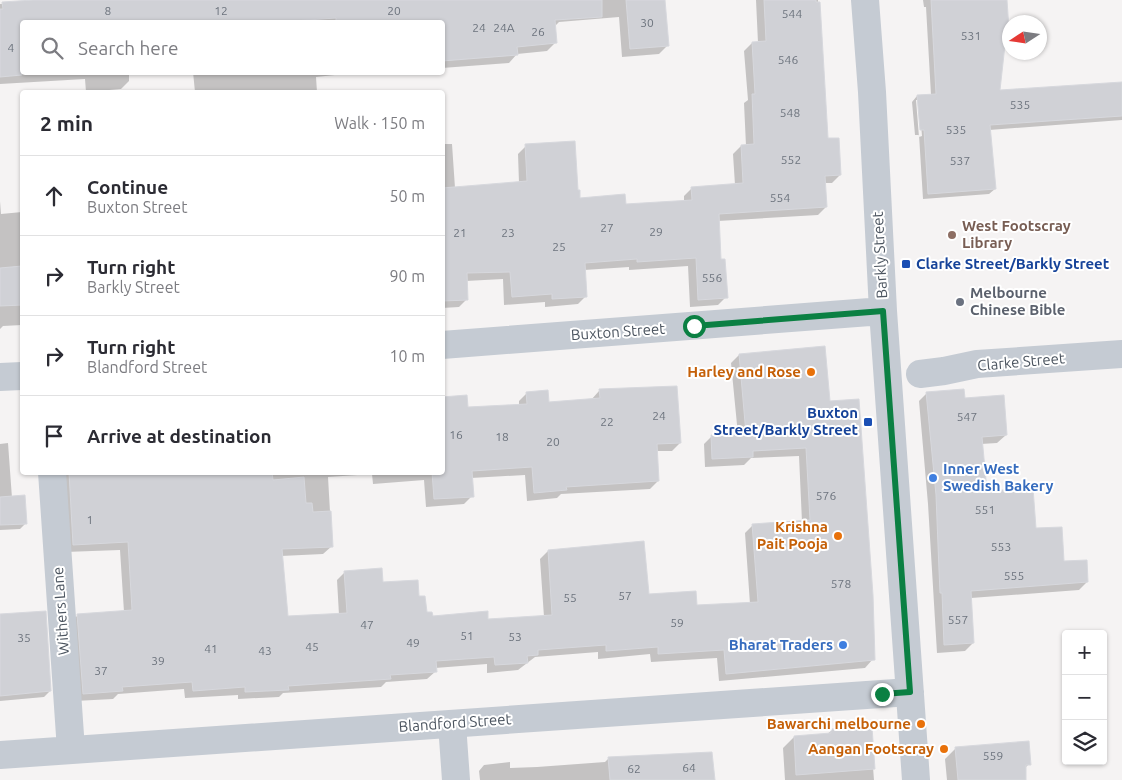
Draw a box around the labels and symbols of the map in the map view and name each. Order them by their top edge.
house number: 8 [105,4,112,17]
house number: 12 [214,4,228,17]
house number: 20 [387,4,401,17]
house number: 544 [782,7,802,20]
north arrow [1002,15,1047,60]
house number: 30 [640,16,654,29]
house number: 24 [472,21,486,34]
house number: 24A [493,21,515,34]
house number: 26 [531,25,545,38]
house number: 531 [961,29,981,42]
house number: 4 [8,41,15,54]
house number: 546 [778,53,798,66]
house number: 535 [1010,98,1030,111]
house number: 548 [780,106,800,119]
house number: 535 [946,123,966,136]
house number: 552 [781,153,801,166]
house number: 537 [950,154,970,167]
house number: 554 [770,191,790,204]
street label: Barkly Street [869,211,890,299]
place label: West Footscray Library [962,217,1071,251]
house number: 27 [600,221,614,234]
house number: 29 [649,225,663,238]
house number: 21 [453,226,467,239]
house number: 23 [501,226,515,239]
marker: West Footscray Library [946,229,958,241]
house number: 25 [552,240,566,253]
place label: Clarke Street/Barkly Street [916,255,1110,272]
marker: Clarke Street/Barkly Street [900,258,912,270]
house number: 556 [702,271,722,284]
place label: Melbourne Chinese Bible [970,284,1066,318]
marker: Melbourne Chinese Bible [954,296,966,308]
route start [683,315,706,338]
street label: Buxton Street [570,320,666,343]
street label: Clarke Street [977,349,1065,374]
place label: Harley and Rose [687,363,801,380]
marker: Harley and Rose [805,366,817,378]
place label: Buxton Street/Barkly Street [714,404,859,438]
house number: 24 [652,409,666,422]
house number: 547 [957,410,977,423]
house number: 22 [600,415,614,428]
marker: Buxton Street/Barkly Street [862,416,874,428]
house number: 16 [449,428,463,441]
house number: 18 [495,430,509,443]
house number: 20 [546,435,560,448]
place label: Inner West Swedish Bakery [943,460,1053,494]
marker: Inner West Swedish Bakery [927,472,939,484]
house number: 576 [816,489,836,502]
house number: 551 [975,503,995,516]
house number: 1 [87,513,93,526]
place label: Krishna Pait Pooja [757,518,828,552]
marker: Krishna Pait Pooja [832,530,844,542]
house number: 553 [991,540,1011,553]
street label: Withers Lane [49,566,72,656]
house number: 555 [1004,569,1024,582]
house number: 578 [831,577,851,590]
house number: 57 [618,589,632,602]
house number: 55 [563,591,577,604]
house number: 557 [948,613,968,626]
house number: 59 [670,616,684,629]
house number: 47 [360,618,374,631]
house number: 51 [460,629,474,642]
house number: 53 [508,630,522,643]
house number: 35 [17,631,31,644]
house number: 49 [406,636,420,649]
place label: Bharat Traders [729,636,833,653]
marker: Bharat Traders [837,639,849,651]
house number: 45 [305,640,319,653]
house number: 41 [204,642,218,655]
house number: 43 [258,644,272,657]
house number: 39 [151,654,165,667]
house number: 37 [94,664,108,677]
route end [871,683,894,706]
street label: Blandford Street [398,710,512,735]
place label: Bawarchi melbourne [767,715,911,732]
marker: Bawarchi melbourne [915,718,927,730]
place label: Aangan Footscray [808,740,934,757]
marker: Aangan Footscray [938,743,950,755]
house number: 559 [983,749,1003,762]
house number: 64 [682,761,696,774]
house number: 62 [627,762,641,775]

